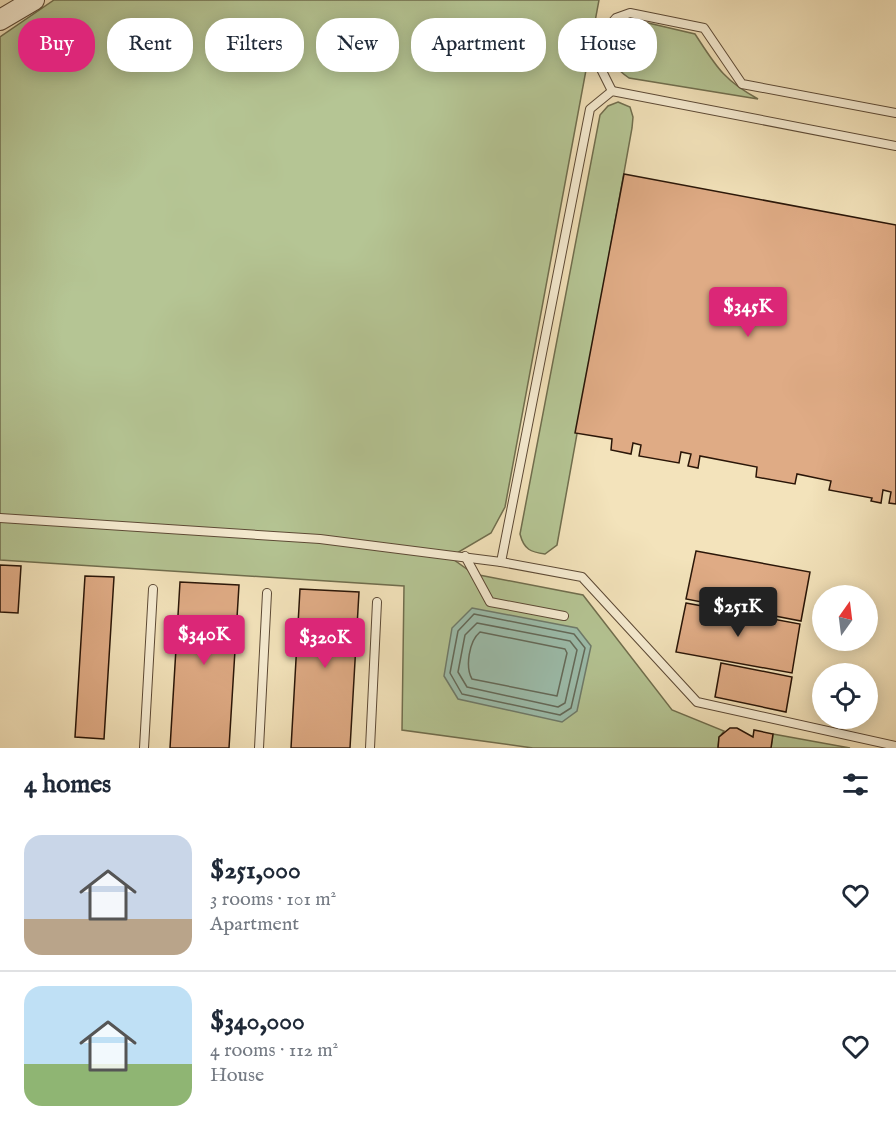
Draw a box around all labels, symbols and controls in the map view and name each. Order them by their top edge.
chip: Buy [18,18,95,72]
chip: Rent [107,18,193,72]
chip: Filters [205,18,304,72]
chip: New [316,18,399,72]
chip: Apartment [411,18,546,72]
chip: House [558,18,657,72]
pin: $345K [706,287,790,338]
text: $345K [723,294,773,319]
north arrow [812,585,878,651]
map controls [812,585,878,729]
pin: $251K [696,587,780,638]
text: $251K [713,594,763,619]
pin: $340K [162,615,246,666]
pin: $320K [283,618,367,669]
text: $340K [178,622,230,647]
text: $320K [299,625,351,650]
button: locate [812,663,878,729]
text: 4 homes [24,768,111,801]
icon: filters [839,768,872,801]
text: $251,000 [210,854,301,887]
icon: home [72,859,144,931]
icon: heart [839,879,872,912]
text: 3 rooms · 101 m² [210,887,336,912]
text: Apartment [210,912,299,937]
text: $340,000 [210,1005,305,1038]
icon: home [72,1010,144,1082]
icon: heart [839,1030,872,1063]
text: 4 rooms · 112 m² [210,1038,338,1063]
text: House [210,1063,264,1088]

